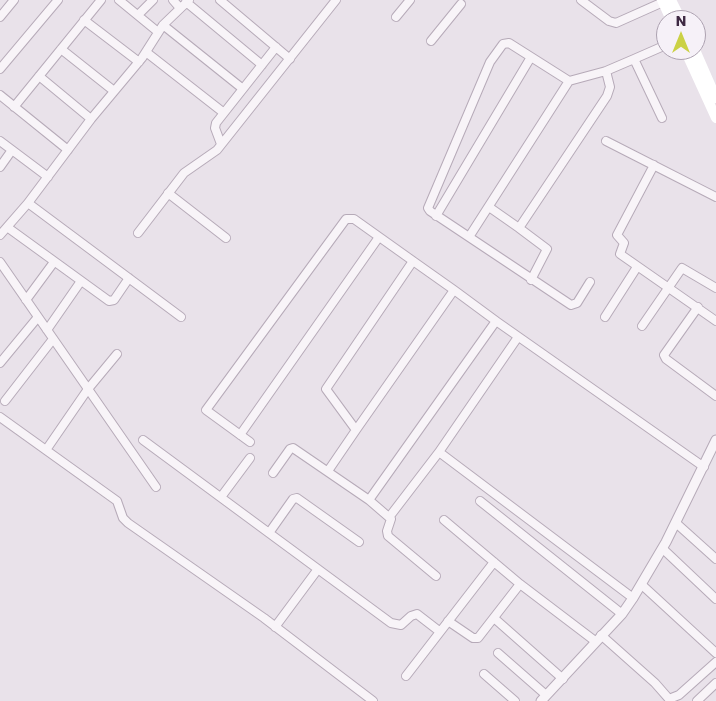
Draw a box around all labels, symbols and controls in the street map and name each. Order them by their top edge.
north arrow [656,10,706,60]
text: N [676,11,686,31]

